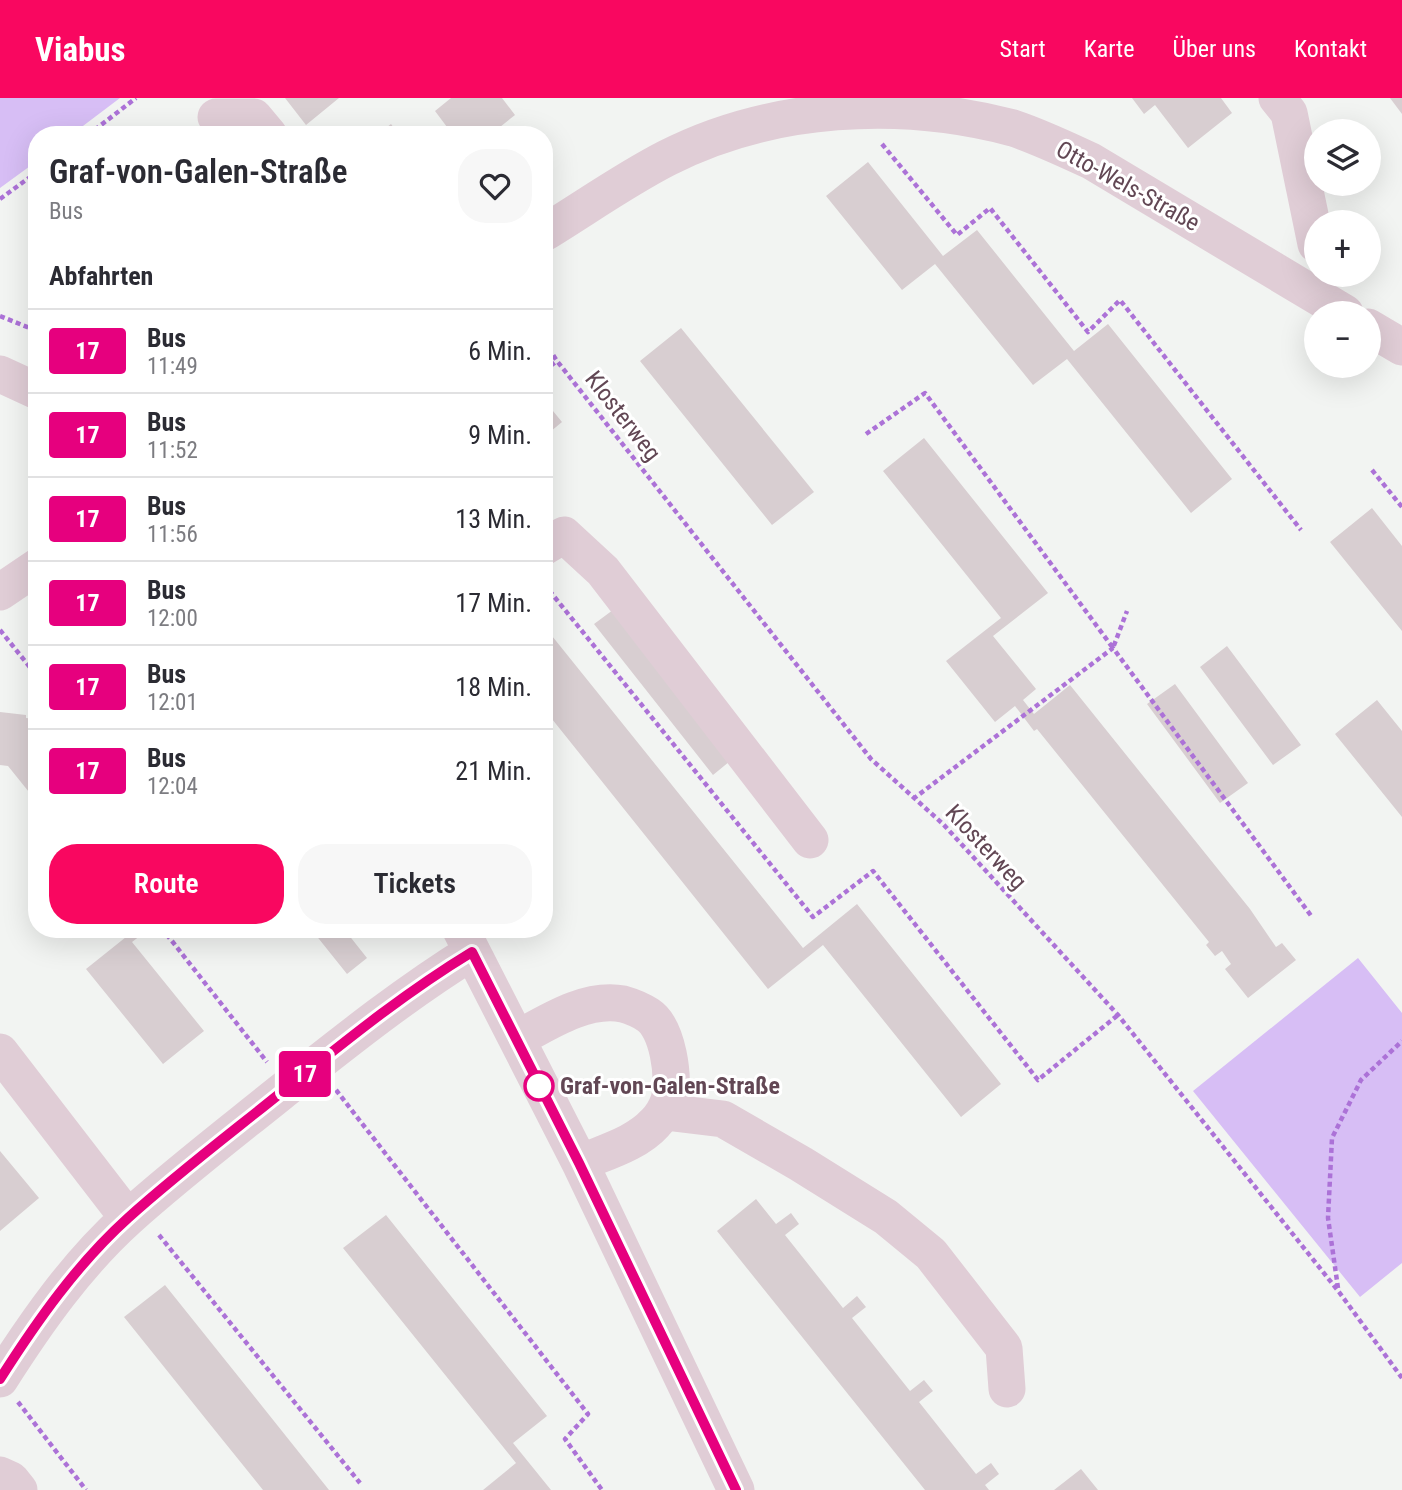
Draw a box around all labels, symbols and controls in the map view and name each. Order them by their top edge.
text: Viabus [35,30,125,69]
text: Start [1000,35,1046,63]
text: Karte [1084,35,1134,63]
text: Über uns [1172,35,1256,63]
text: Kontakt [1294,35,1367,63]
map controls [1304,119,1381,378]
button: layers [1304,119,1381,196]
street label: Otto-Wels-Straße [1051,135,1205,237]
button: heart [458,149,532,223]
text: Graf-von-Galen-Straße [49,152,347,191]
text: Bus [49,198,83,225]
button: + [1304,210,1381,287]
text: Abfahrten [49,261,153,291]
button: − [1304,301,1381,378]
text: Bus [147,323,186,353]
text: 6 Min. [468,336,532,366]
text: 17 [75,337,100,365]
text: 11:49 [147,353,198,380]
street label: Klosterweg [579,366,667,466]
text: Bus [147,407,186,437]
text: 9 Min. [468,420,532,450]
text: 17 [75,421,100,449]
text: 11:52 [147,437,198,464]
text: Bus [147,491,186,521]
text: 13 Min. [455,504,532,534]
text: 17 [75,505,100,533]
text: 11:56 [147,521,198,548]
text: Bus [147,575,186,605]
text: 17 Min. [455,588,532,618]
text: 17 [75,589,100,617]
text: 12:00 [147,605,198,632]
text: Bus [147,659,186,689]
text: 18 Min. [455,672,532,702]
text: 17 [75,673,100,701]
text: 12:01 [147,689,198,716]
text: Bus [147,743,186,773]
text: 21 Min. [455,756,532,786]
text: 17 [75,757,100,785]
text: 12:04 [147,773,198,800]
street label: Klosterweg [940,799,1032,895]
button: Route [49,844,284,924]
button: Tickets [298,844,532,924]
line badge: 17 [274,1051,336,1097]
text: 17 [293,1060,317,1088]
marker: Graf-von-Galen-Straße [524,1071,554,1101]
place label: Graf-von-Galen-Straße [560,1072,780,1100]

